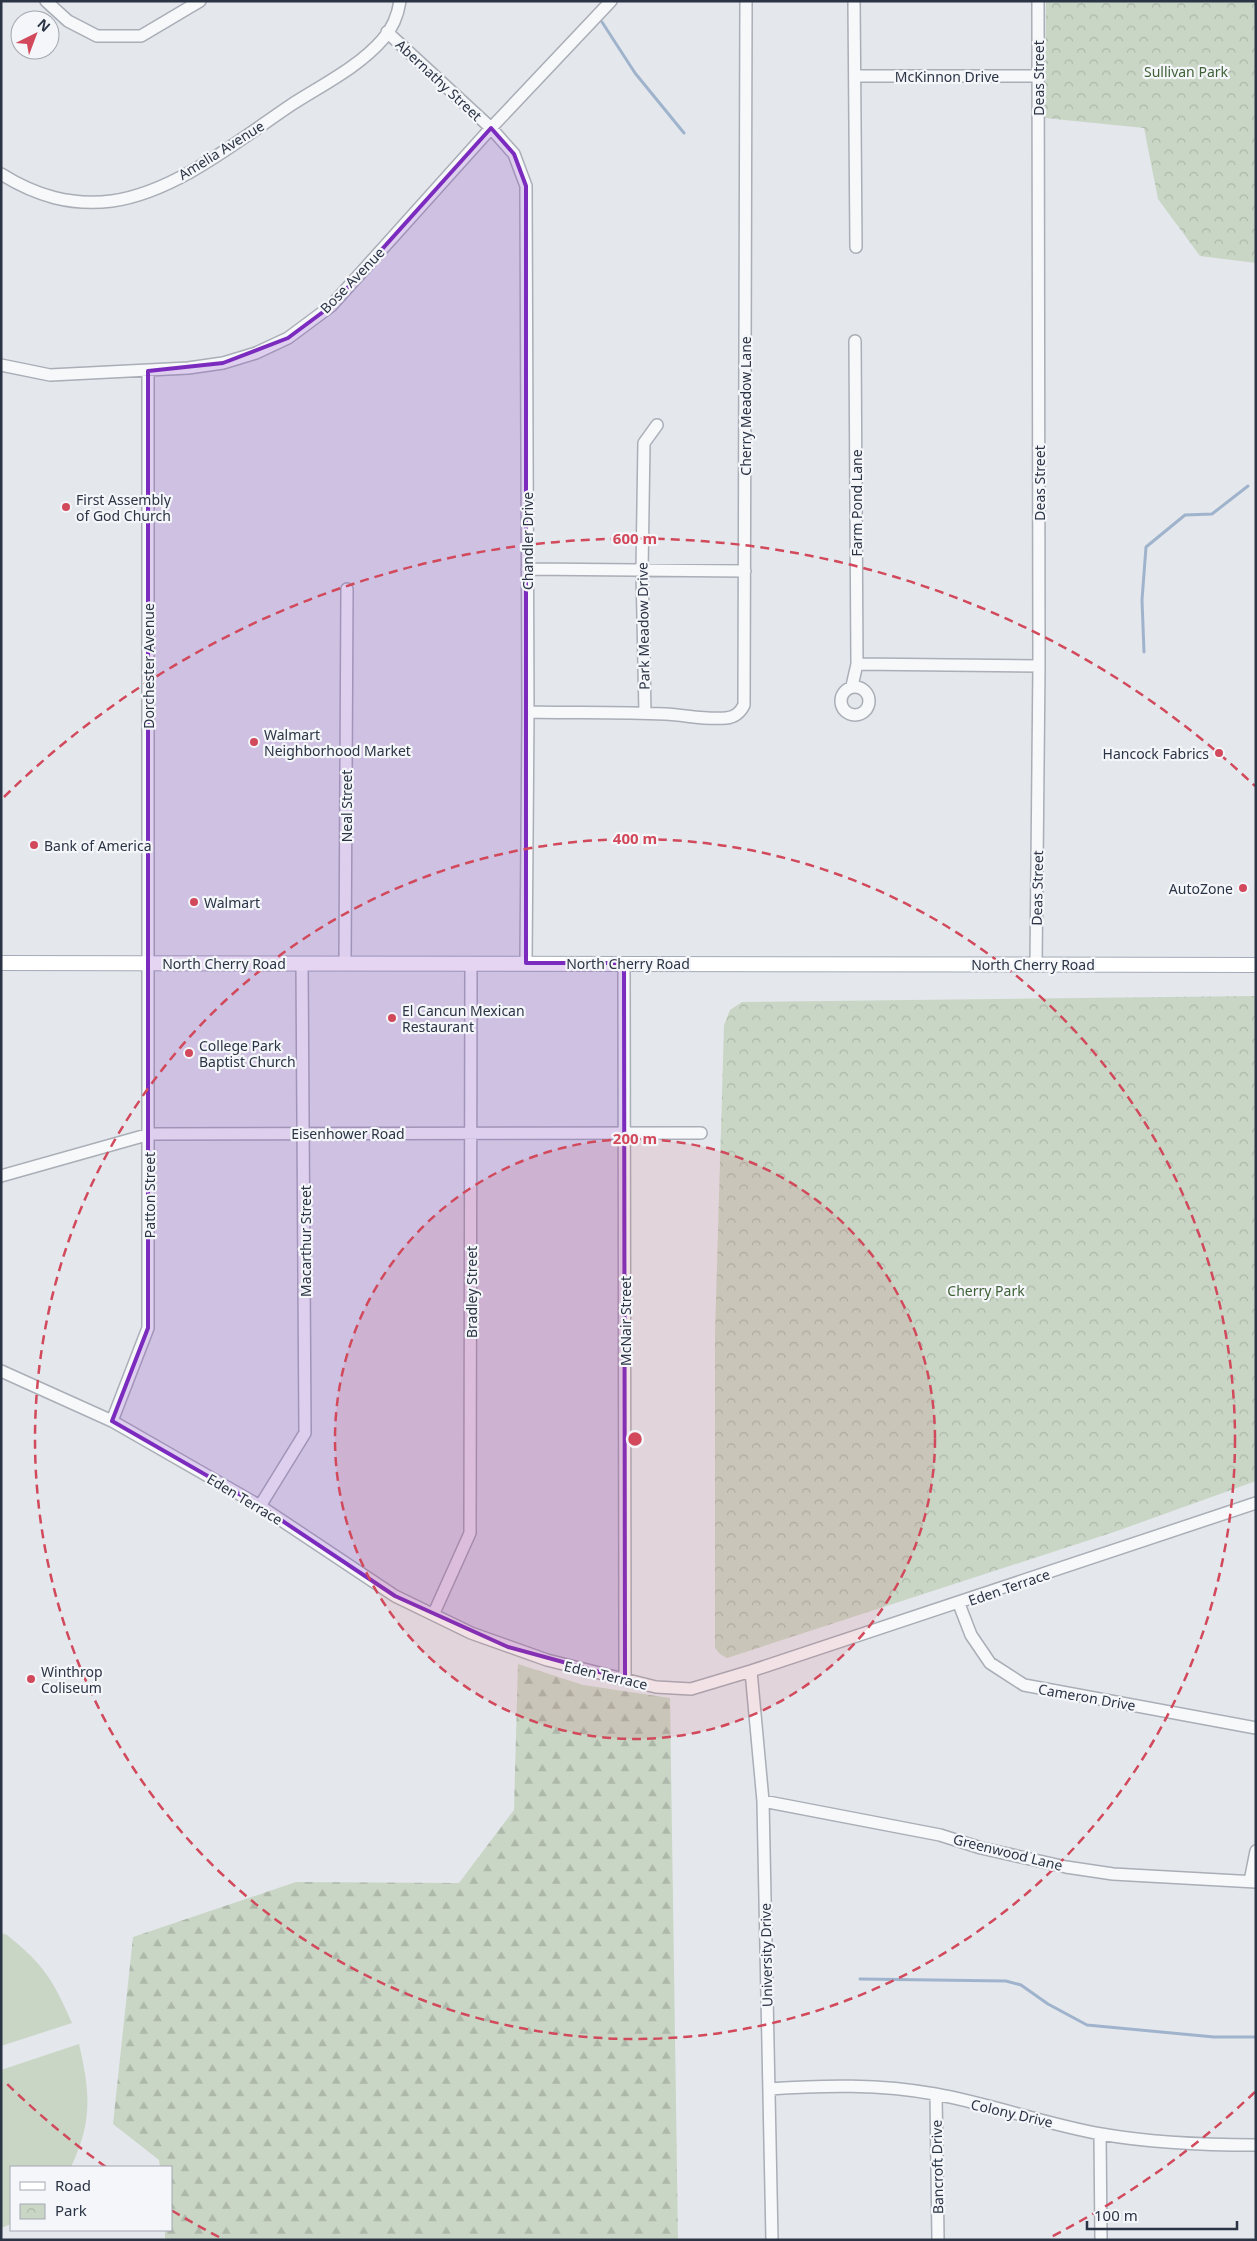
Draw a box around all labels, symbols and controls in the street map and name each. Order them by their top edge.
north arrow [10,10,60,60]
text: N [33,14,55,36]
street label: Abernathy Street [392,35,486,125]
street label: Deas Street [1029,40,1048,116]
park label: Sullivan Park [1144,62,1229,81]
street label: McKinnon Drive [895,67,999,86]
street label: Amelia Avenue [174,116,268,184]
street label: Bose Avenue [316,243,388,317]
street label: Cherry Meadow Lane [736,336,755,476]
street label: Deas Street [1030,445,1049,521]
street label: Farm Pond Lane [847,449,866,557]
place label: First Assembly of God Church [76,490,172,525]
street label: Chandler Drive [518,492,537,590]
marker: First Assembly of God Church [60,501,72,513]
text: 600 m [613,528,657,548]
street label: Park Meadow Drive [632,562,654,690]
street label: Dorchester Avenue [139,603,158,729]
place label: Walmart Neighborhood Market [264,725,411,760]
marker: Walmart Neighborhood Market [248,736,260,748]
place label: Hancock Fabrics [1103,744,1209,763]
marker: Hancock Fabrics [1213,747,1225,759]
street label: Neal Street [337,770,356,842]
text: 400 m [613,828,657,848]
place label: Bank of America [44,836,152,855]
marker: Bank of America [28,839,40,851]
street label: Deas Street [1027,850,1047,926]
place label: AutoZone [1169,879,1233,898]
marker: AutoZone [1237,882,1249,894]
place label: Walmart [204,893,260,912]
marker: Walmart [188,896,200,908]
street label: North Cherry Road [162,954,286,973]
street label: North Cherry Road [566,954,690,973]
street label: North Cherry Road [971,955,1095,974]
place label: El Cancun Mexican Restaurant [402,1001,525,1036]
marker: El Cancun Mexican Restaurant [386,1012,398,1024]
place label: College Park Baptist Church [199,1036,296,1071]
marker: College Park Baptist Church [183,1047,195,1059]
street label: Eisenhower Road [291,1124,405,1143]
text: 200 m [613,1128,657,1148]
street label: Patton Street [140,1152,159,1238]
street label: Macarthur Street [296,1185,315,1297]
street label: Bradley Street [462,1246,481,1338]
street label: McNair Street [616,1276,635,1366]
park label: Cherry Park [947,1281,1025,1300]
centre of rings [626,1430,644,1448]
street label: Eden Terrace [204,1469,286,1529]
street label: Eden Terrace [966,1564,1052,1610]
street label: Eden Terrace [562,1656,650,1694]
place label: Winthrop Coliseum [41,1662,103,1697]
marker: Winthrop Coliseum [25,1673,37,1685]
street label: Cameron Drive [1037,1679,1137,1715]
street label: Greenwood Lane [951,1829,1065,1875]
street label: University Drive [756,1903,776,2007]
street label: Colony Drive [969,2094,1055,2132]
street label: Bancroft Drive [927,2120,947,2214]
legend [10,2166,172,2231]
text: Road [55,2175,91,2195]
scale bar [1087,2198,1237,2230]
text: Park [55,2200,87,2220]
text: 100 m [1094,2205,1138,2225]

